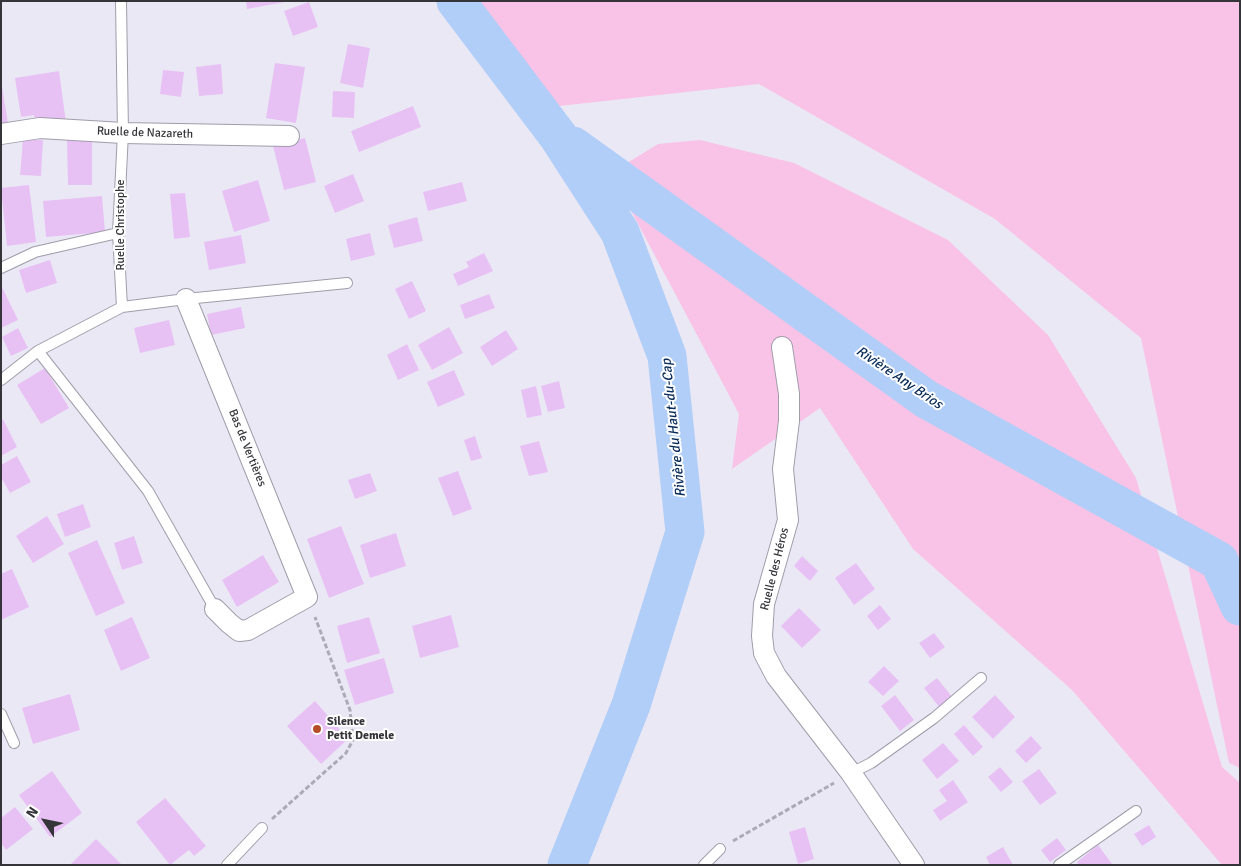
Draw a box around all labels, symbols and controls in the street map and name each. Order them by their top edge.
street label: Ruelle de Nazareth [97,124,193,142]
street label: Ruelle Christophe [114,179,128,271]
water label: Rivière Any Brios [853,343,945,413]
water label: Rivière du Haut-du-Cap [658,358,690,498]
street label: Bas de Vertières [225,407,269,489]
street label: Ruelle des Héros [758,526,792,612]
place label: Silence Petit Demele [327,715,394,743]
marker: Silence Petit Demele [311,723,323,735]
north arrow [20,796,70,846]
text: N [22,804,42,821]

